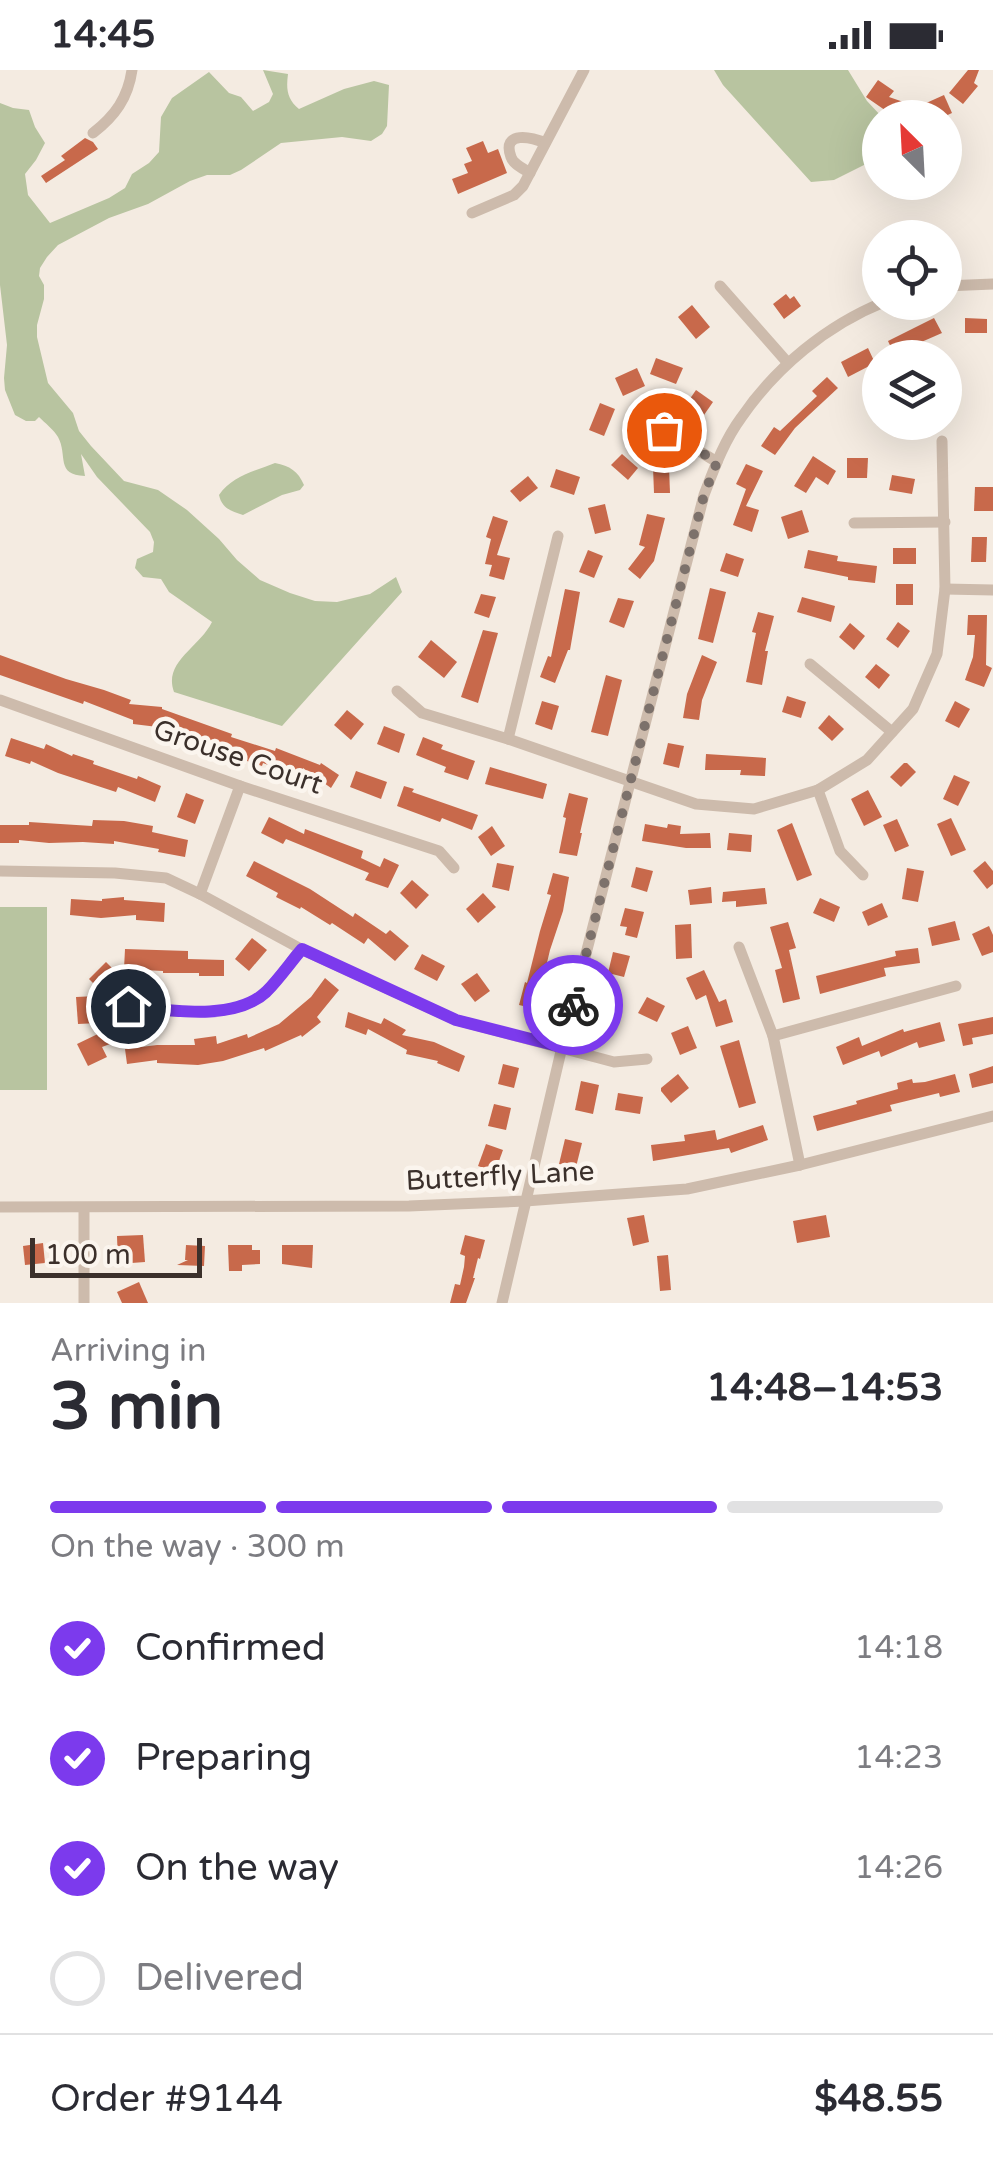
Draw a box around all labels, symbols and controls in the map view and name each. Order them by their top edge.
text: 14:45 [50,12,155,58]
north arrow [862,100,962,200]
map controls [862,100,962,440]
button: locate [862,220,962,320]
button: layers [862,340,962,440]
pin [622,388,707,473]
icon: bag [637,403,692,458]
street label: Grouse Court [149,712,327,802]
courier [523,955,623,1055]
pin [86,964,171,1049]
icon: bike [546,978,601,1033]
icon: home [101,979,156,1034]
street label: Butterfly Lane [405,1154,595,1198]
scale bar [30,1233,202,1278]
text: 100 m [45,1238,131,1272]
text: Arriving in [50,1332,207,1370]
text: 14:48–14:53 [706,1365,943,1411]
text: 3 min [50,1368,223,1447]
text: On the way · 300 m [50,1528,345,1566]
icon: check [50,1621,105,1676]
text: Confirmed [135,1625,326,1671]
text: 14:18 [854,1629,943,1667]
icon: check [50,1731,105,1786]
text: Preparing [135,1735,312,1781]
text: 14:23 [854,1739,943,1777]
icon: check [50,1841,105,1896]
text: On the way [135,1845,339,1891]
text: 14:26 [854,1849,943,1887]
text: Delivered [135,1955,304,2001]
text: Order #9144 [50,2076,283,2122]
text: $48.55 [814,2076,943,2122]

